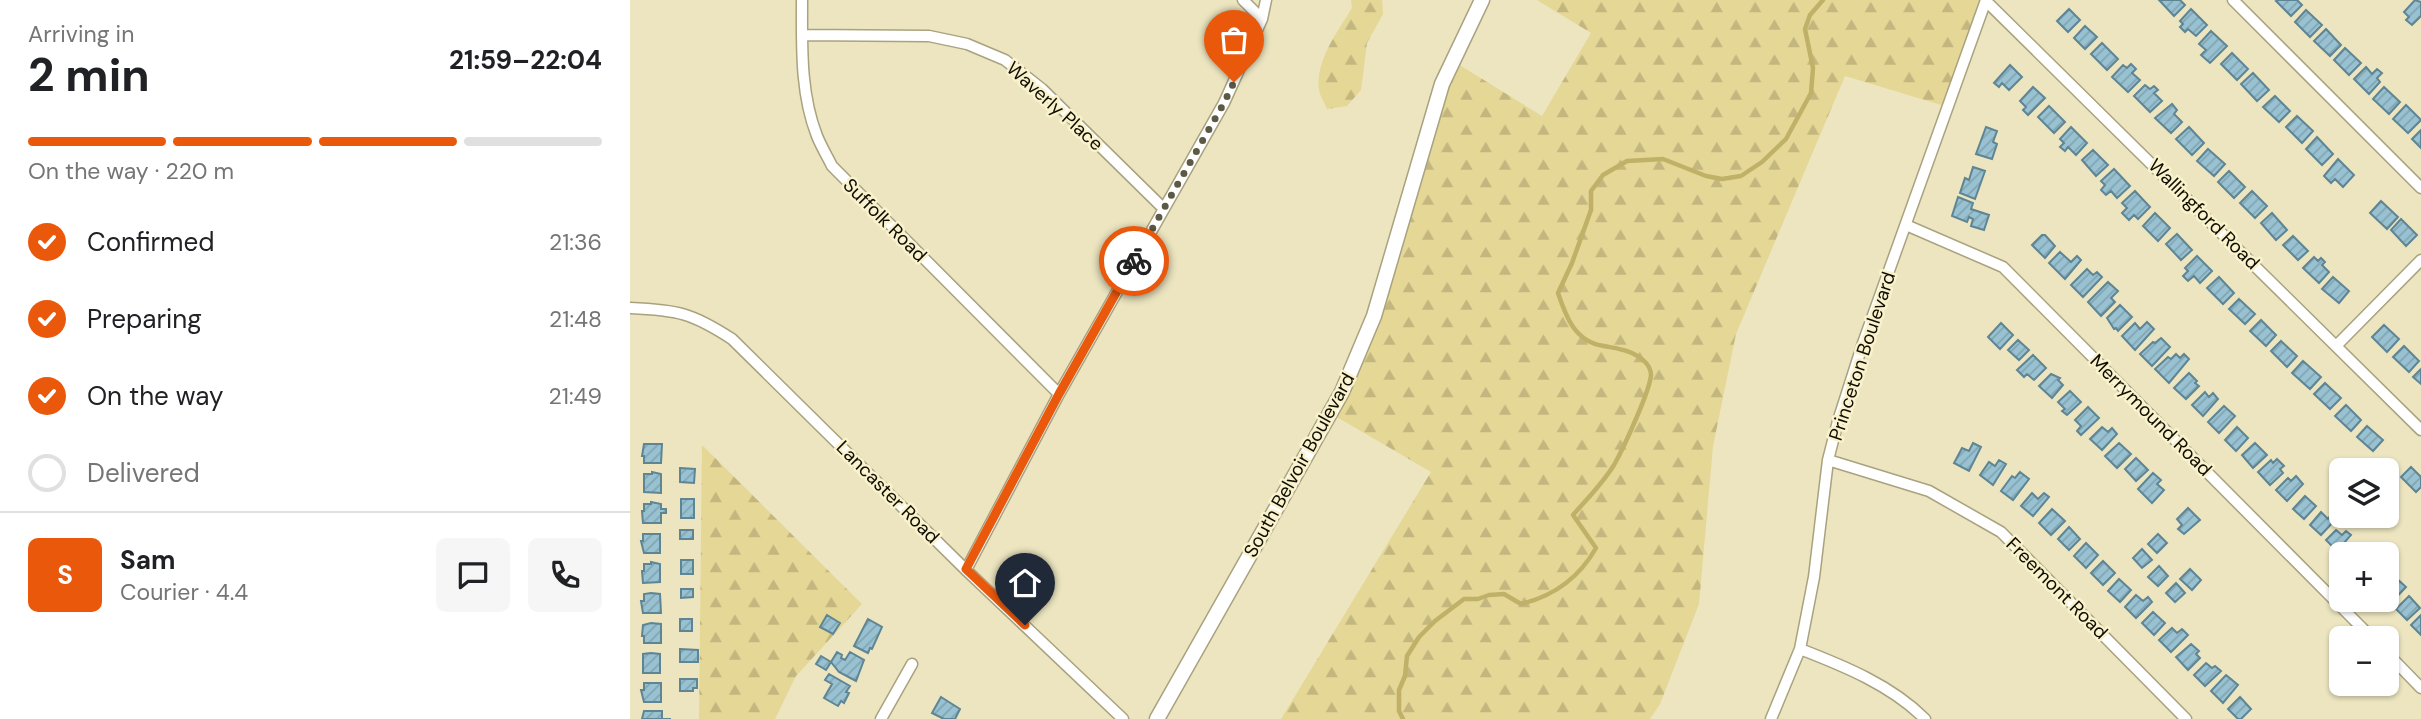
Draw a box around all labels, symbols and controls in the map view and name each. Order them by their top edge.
pin [1204,10,1264,82]
text: Arriving in [28,19,134,49]
icon: bag [1215,21,1253,59]
text: 21:59–22:04 [449,43,602,77]
text: 2 min [28,45,150,105]
street label: Waverly Place [1001,56,1109,156]
street label: Wallingford Road [2143,153,2265,275]
text: On the way · 220 m [28,156,234,186]
street label: Suffolk Road [838,173,932,267]
icon: check [28,223,66,261]
text: Confirmed [87,225,214,259]
courier [1099,226,1169,296]
text: 21:36 [549,227,602,257]
icon: bike [1115,242,1153,280]
street label: Princeton Boulevard [1823,268,1901,444]
icon: check [28,300,66,338]
text: Preparing [87,302,202,336]
text: 21:48 [549,304,602,334]
street label: Merrymound Road [2085,349,2217,481]
street label: South Belvoir Boulevard [1238,368,1360,562]
icon: check [28,377,66,415]
text: On the way [87,379,223,413]
text: 21:49 [549,381,602,411]
street label: Lancaster Road [831,435,945,549]
text: Delivered [87,456,200,490]
map controls [2329,458,2399,696]
button: layers [2329,458,2399,528]
street label: Freemont Road [2001,532,2113,644]
button: chat [436,538,510,612]
button: phone [528,538,602,612]
button: + [2329,542,2399,612]
text: Sam [120,543,175,577]
pin [995,553,1055,625]
text: S [57,558,73,592]
icon: home [1006,564,1044,602]
text: Courier · 4.4 [120,577,248,607]
button: − [2329,626,2399,696]

